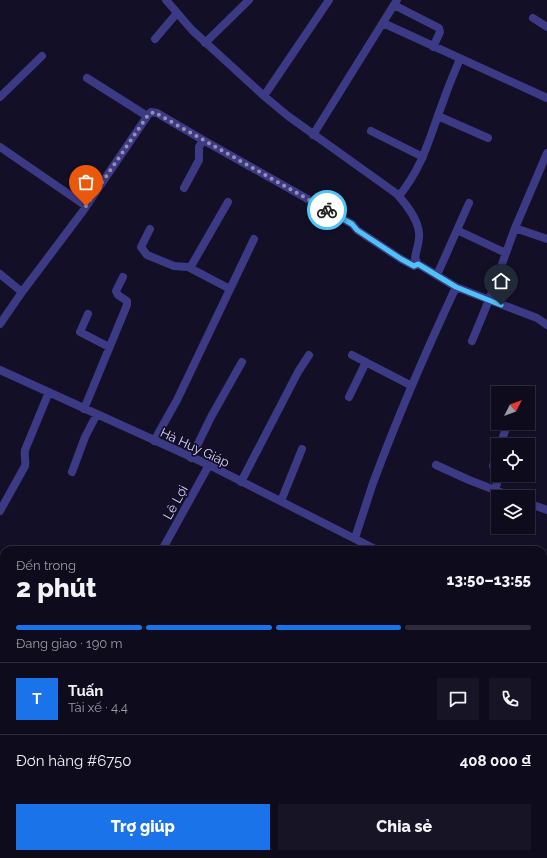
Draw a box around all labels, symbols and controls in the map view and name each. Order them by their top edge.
pin [69,165,103,206]
icon: bag [75,171,97,193]
courier [307,190,347,230]
icon: bike [316,199,338,221]
pin [484,264,518,305]
icon: home [490,270,512,292]
north arrow [491,386,535,430]
map controls [491,386,535,534]
street label: Hà Huy Giáp [158,425,232,470]
button: locate [491,438,535,482]
street label: Lê Lợi [160,483,191,522]
button: layers [491,490,535,534]
text: Đến trong [16,558,76,573]
text: 13:50–13:55 [447,571,531,589]
text: 2 phút [16,573,96,603]
text: Đang giao · 190 m [16,636,123,651]
button: chat [437,678,479,720]
button: phone [489,678,531,720]
text: Tuấn [68,682,103,700]
text: T [32,690,42,708]
text: Tài xế · 4.4 [68,700,128,715]
text: Đơn hàng #6750 [16,752,131,770]
text: 408 000 ₫ [460,752,531,770]
button: Trợ giúp [16,804,270,850]
button: Chia sẻ [278,804,531,850]

